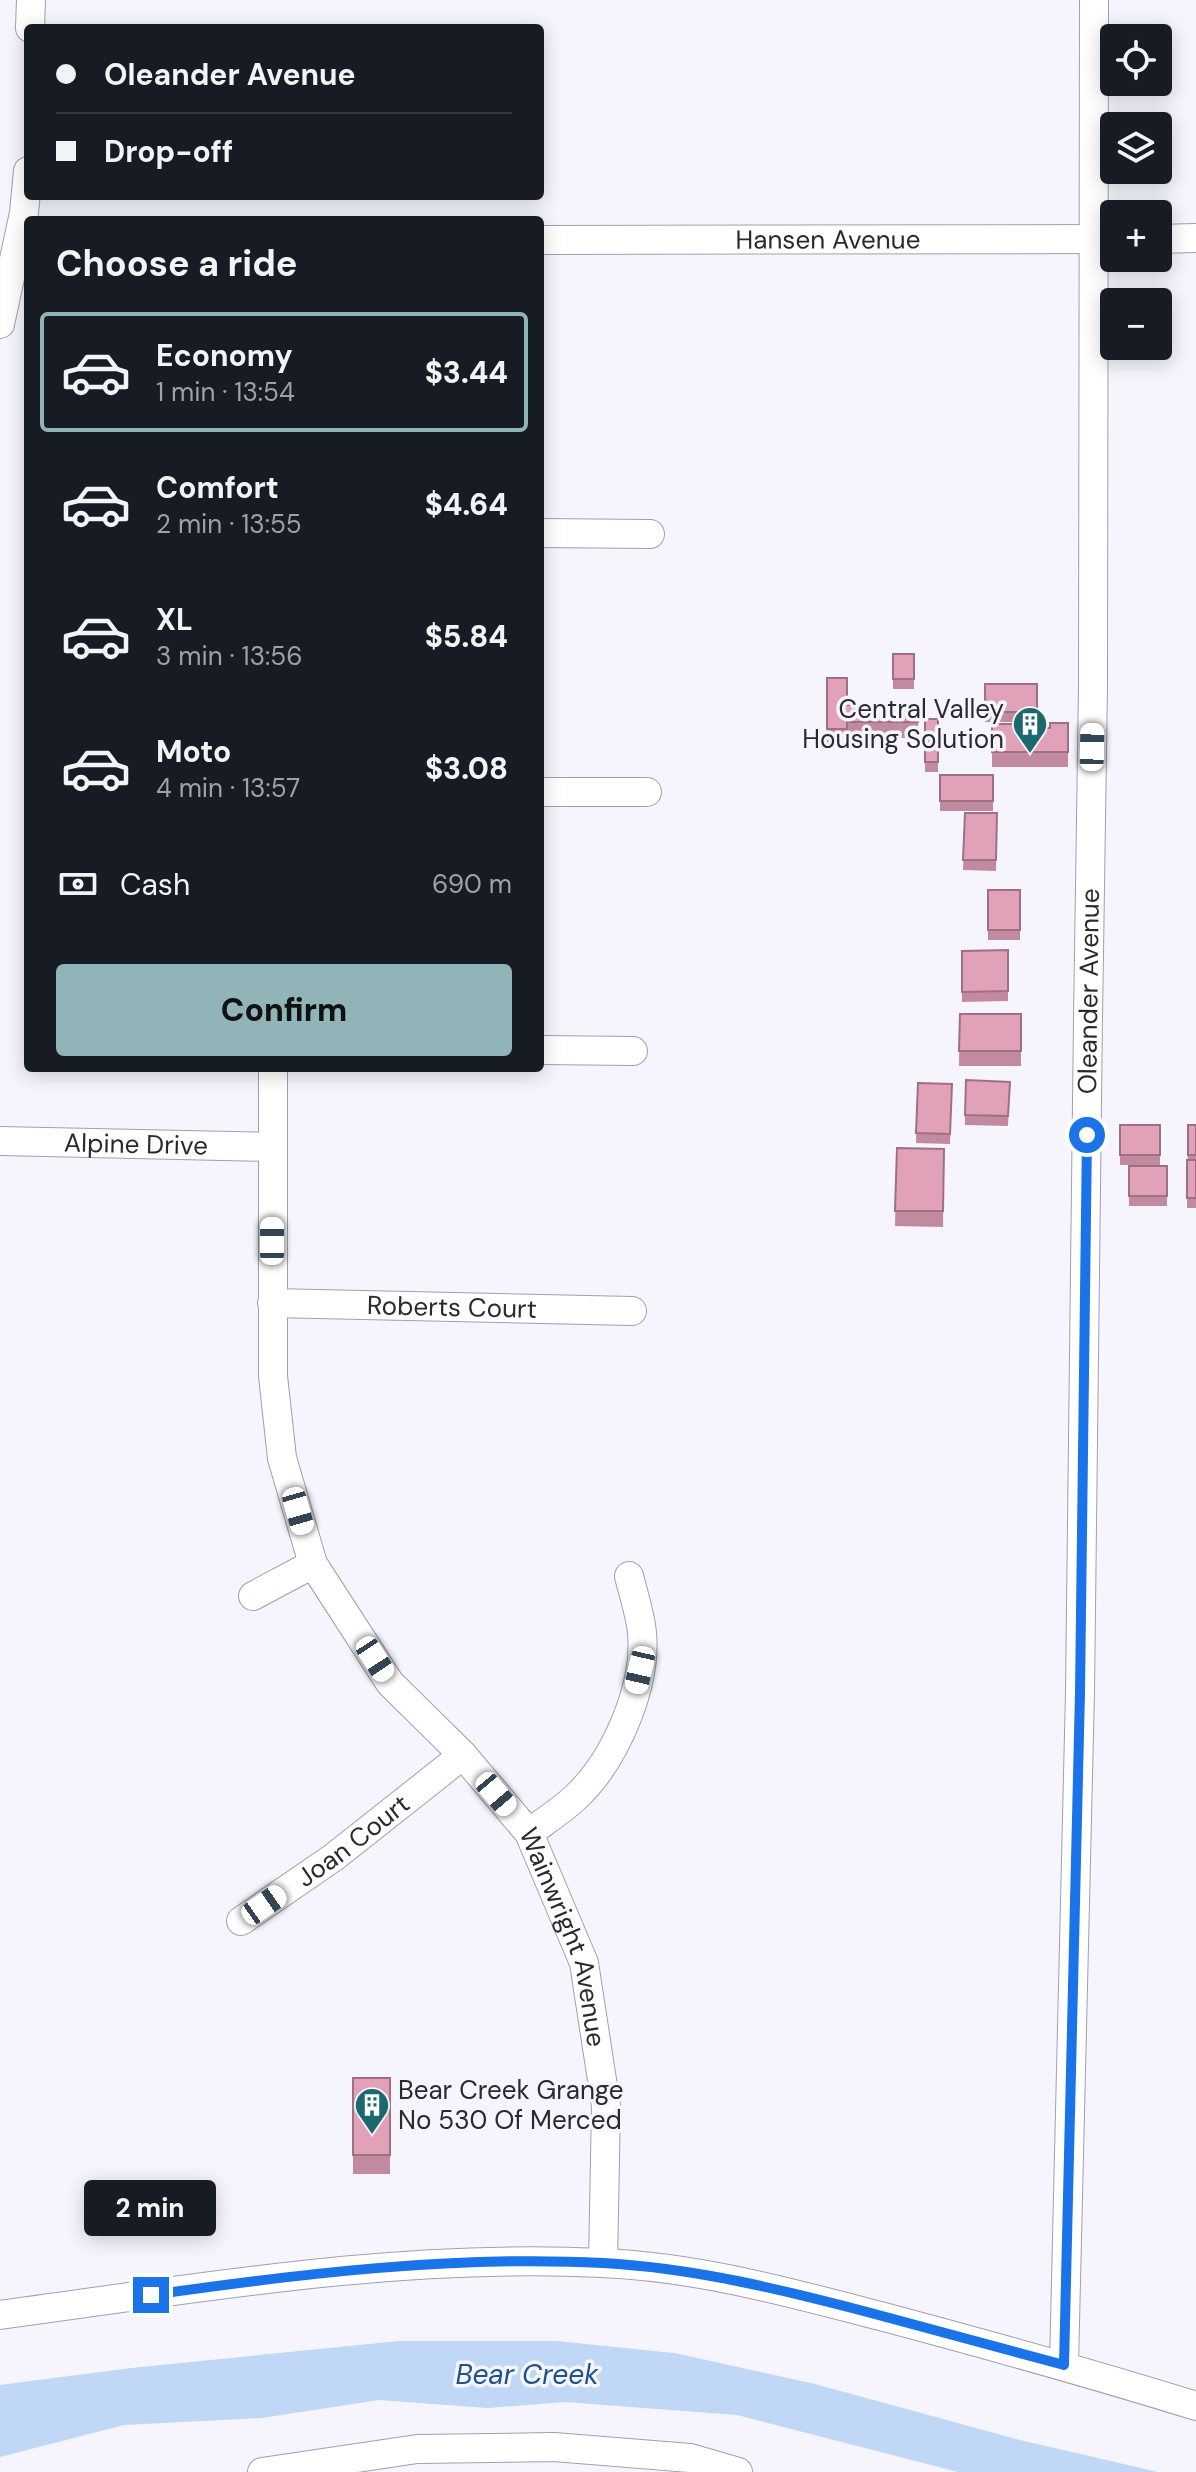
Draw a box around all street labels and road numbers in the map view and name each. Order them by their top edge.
street label: Hansen Avenue [736,222,920,257]
street label: Oleander Avenue [1070,888,1107,1094]
street label: Alpine Drive [64,1125,208,1163]
street label: Roberts Court [367,1288,537,1326]
street label: Joan Court [290,1787,417,1895]
street label: Wainwright Avenue [512,1822,614,2049]

